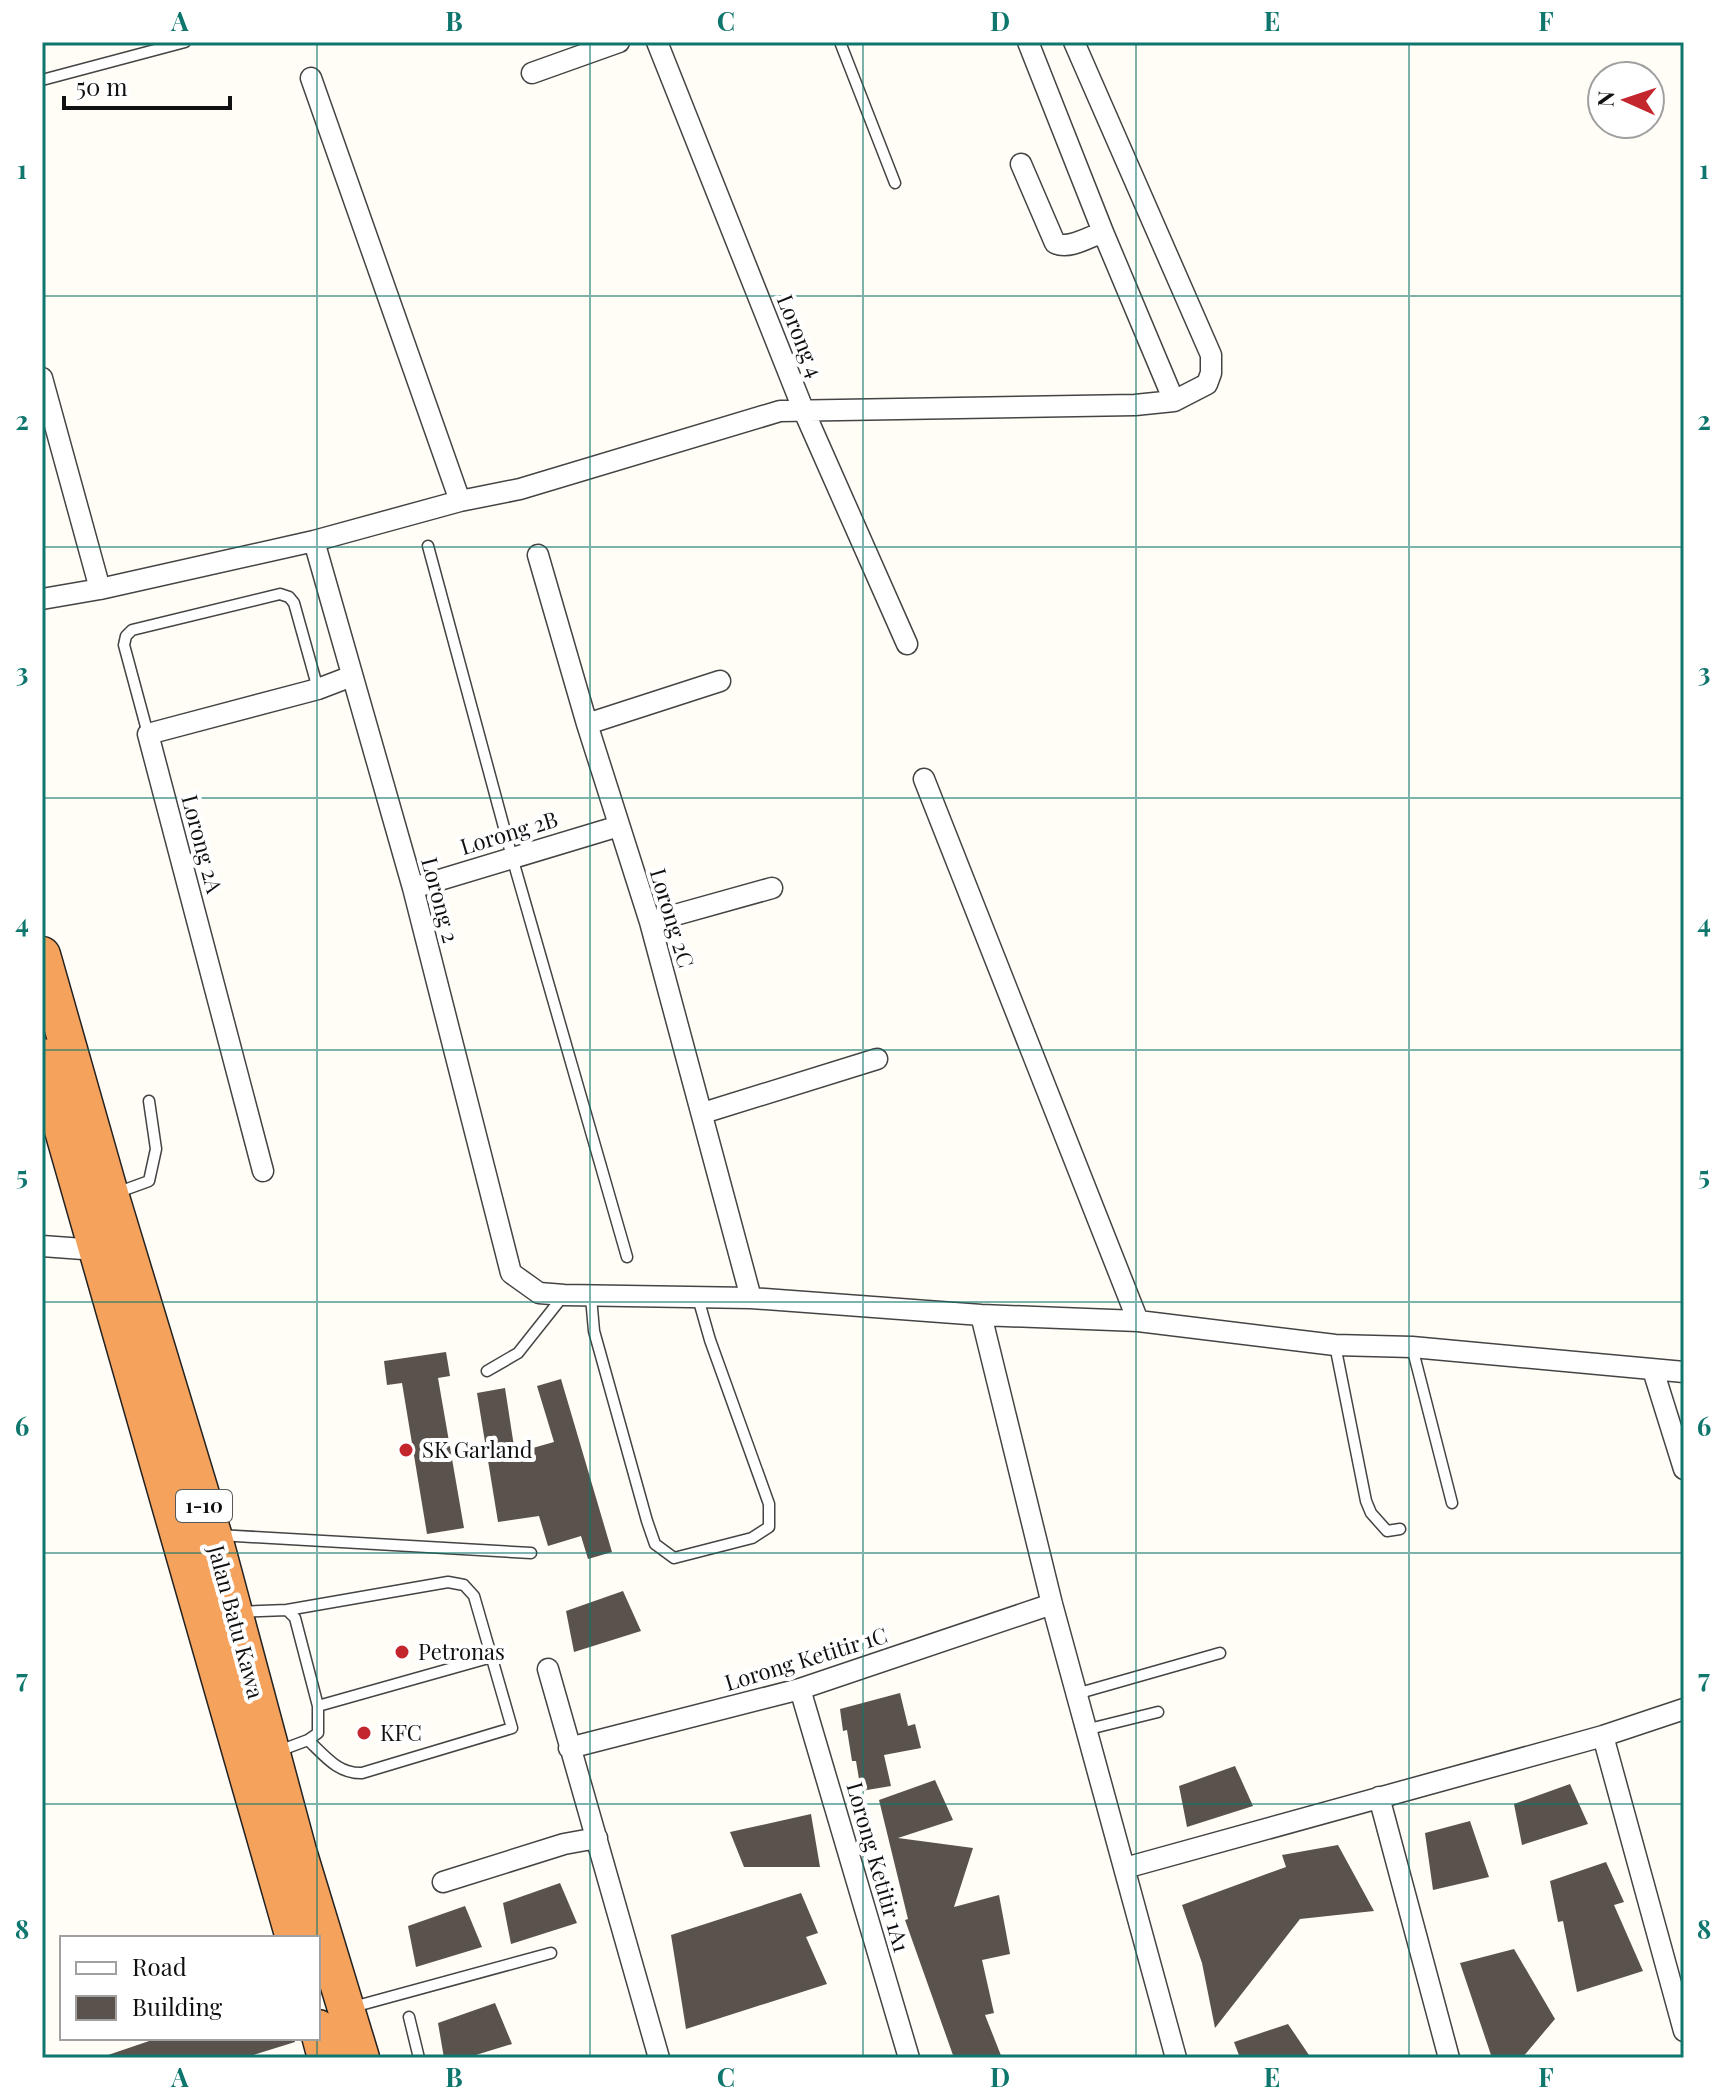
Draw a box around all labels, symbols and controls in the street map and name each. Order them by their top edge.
text: A [170,3,189,38]
text: B [445,3,463,38]
text: C [717,3,735,38]
text: D [990,3,1010,38]
text: E [1264,3,1280,38]
text: F [1538,3,1554,38]
scale bar [64,60,230,110]
north arrow [1586,60,1666,140]
text: 50 m [76,70,128,102]
text: N [1590,90,1620,108]
text: 1 [17,151,27,186]
text: 1 [1699,151,1709,186]
street label: Lorong 4 [771,290,831,382]
text: 2 [15,402,29,437]
text: 2 [1697,402,1711,437]
text: 3 [16,654,28,689]
text: 3 [1698,654,1710,689]
street label: Lorong 2A [175,791,231,896]
street label: Lorong 2B [456,803,561,861]
street label: Lorong 2 [415,854,467,946]
street label: Lorong 2C [644,865,702,971]
text: 4 [15,905,29,940]
text: 4 [1697,905,1711,940]
text: 5 [16,1157,28,1192]
text: 5 [1698,1157,1710,1192]
text: 6 [15,1408,29,1443]
text: 6 [1697,1408,1711,1443]
place label: SK Garland [422,1434,533,1464]
marker: SK Garland [397,1441,415,1459]
road number: 1-10 [176,1490,232,1522]
street label: Jalan Batu Kawa [202,1541,272,1702]
street label: Lorong Ketitir 1C [721,1619,891,1697]
place label: Petronas [418,1636,505,1666]
marker: Petronas [393,1643,411,1661]
text: 7 [16,1660,28,1695]
text: 7 [1698,1660,1710,1695]
place label: KFC [380,1717,422,1747]
marker: KFC [355,1724,373,1742]
street label: Lorong Ketitir 1A1 [840,1778,918,1955]
text: 8 [15,1911,29,1946]
text: 8 [1697,1911,1711,1946]
legend [60,1936,320,2040]
text: Road [132,1950,187,1982]
text: Building [132,1990,223,2022]
text: A [170,2059,189,2094]
text: B [445,2059,463,2094]
text: C [717,2059,735,2094]
text: D [990,2059,1010,2094]
text: E [1264,2059,1280,2094]
text: F [1538,2059,1554,2094]

